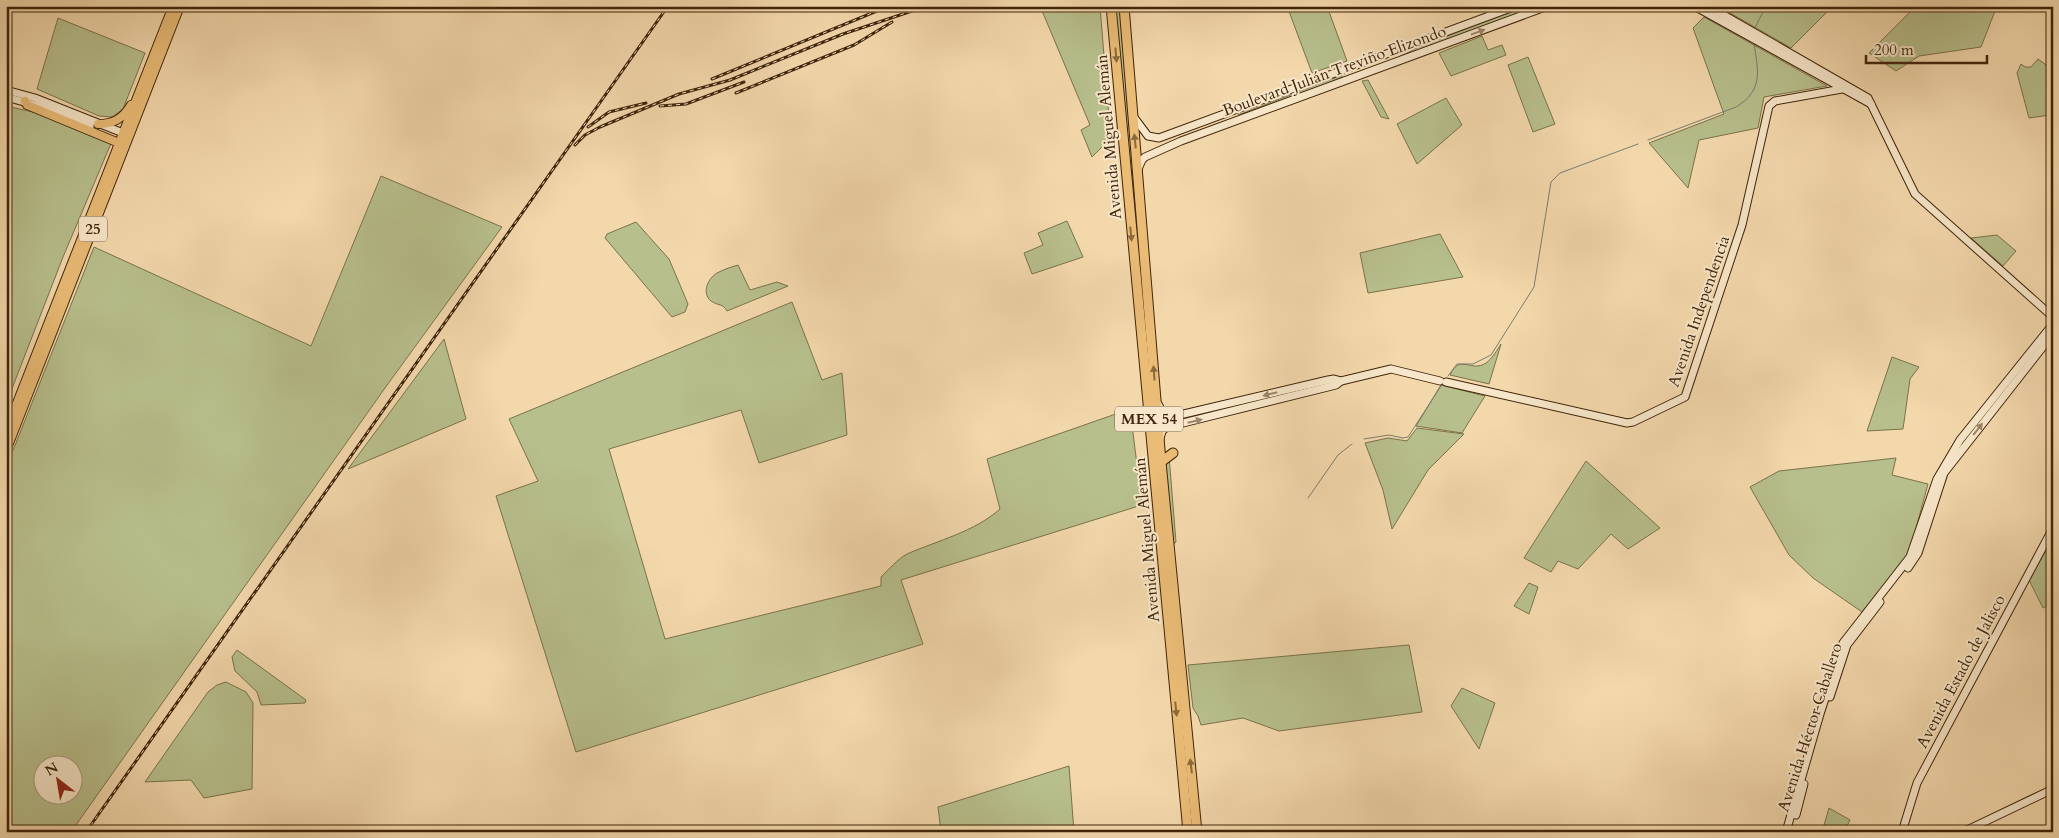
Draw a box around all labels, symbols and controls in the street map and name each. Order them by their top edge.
street label: Boulevard Julián Treviño Elizondo [1220,20,1449,122]
one-way arrow [1470,28,1485,35]
scale bar [1866,32,1988,64]
text: 200 m [1874,40,1914,60]
one-way arrow [1112,47,1120,63]
street label: Avenida Miguel Alemán [1091,54,1127,220]
one-way arrow [1131,133,1139,149]
road number: 25 [79,216,107,242]
one-way arrow [1128,226,1136,242]
street label: Avenida Independencia [1663,233,1735,390]
one-way arrow [1150,365,1158,381]
one-way arrow [1262,390,1277,398]
road number: MEX 54 [1115,406,1183,432]
one-way arrow [1187,417,1202,425]
one-way arrow [1973,423,1984,436]
street label: Avenida Miguel Alemán [1129,457,1165,623]
street label: Avenida Estado de Jalisco [1911,591,2011,752]
street label: Avenida Héctor Caballero [1772,640,1848,815]
one-way arrow [1173,702,1181,718]
north arrow [32,756,82,806]
one-way arrow [1187,757,1195,773]
text: N [41,758,62,781]

